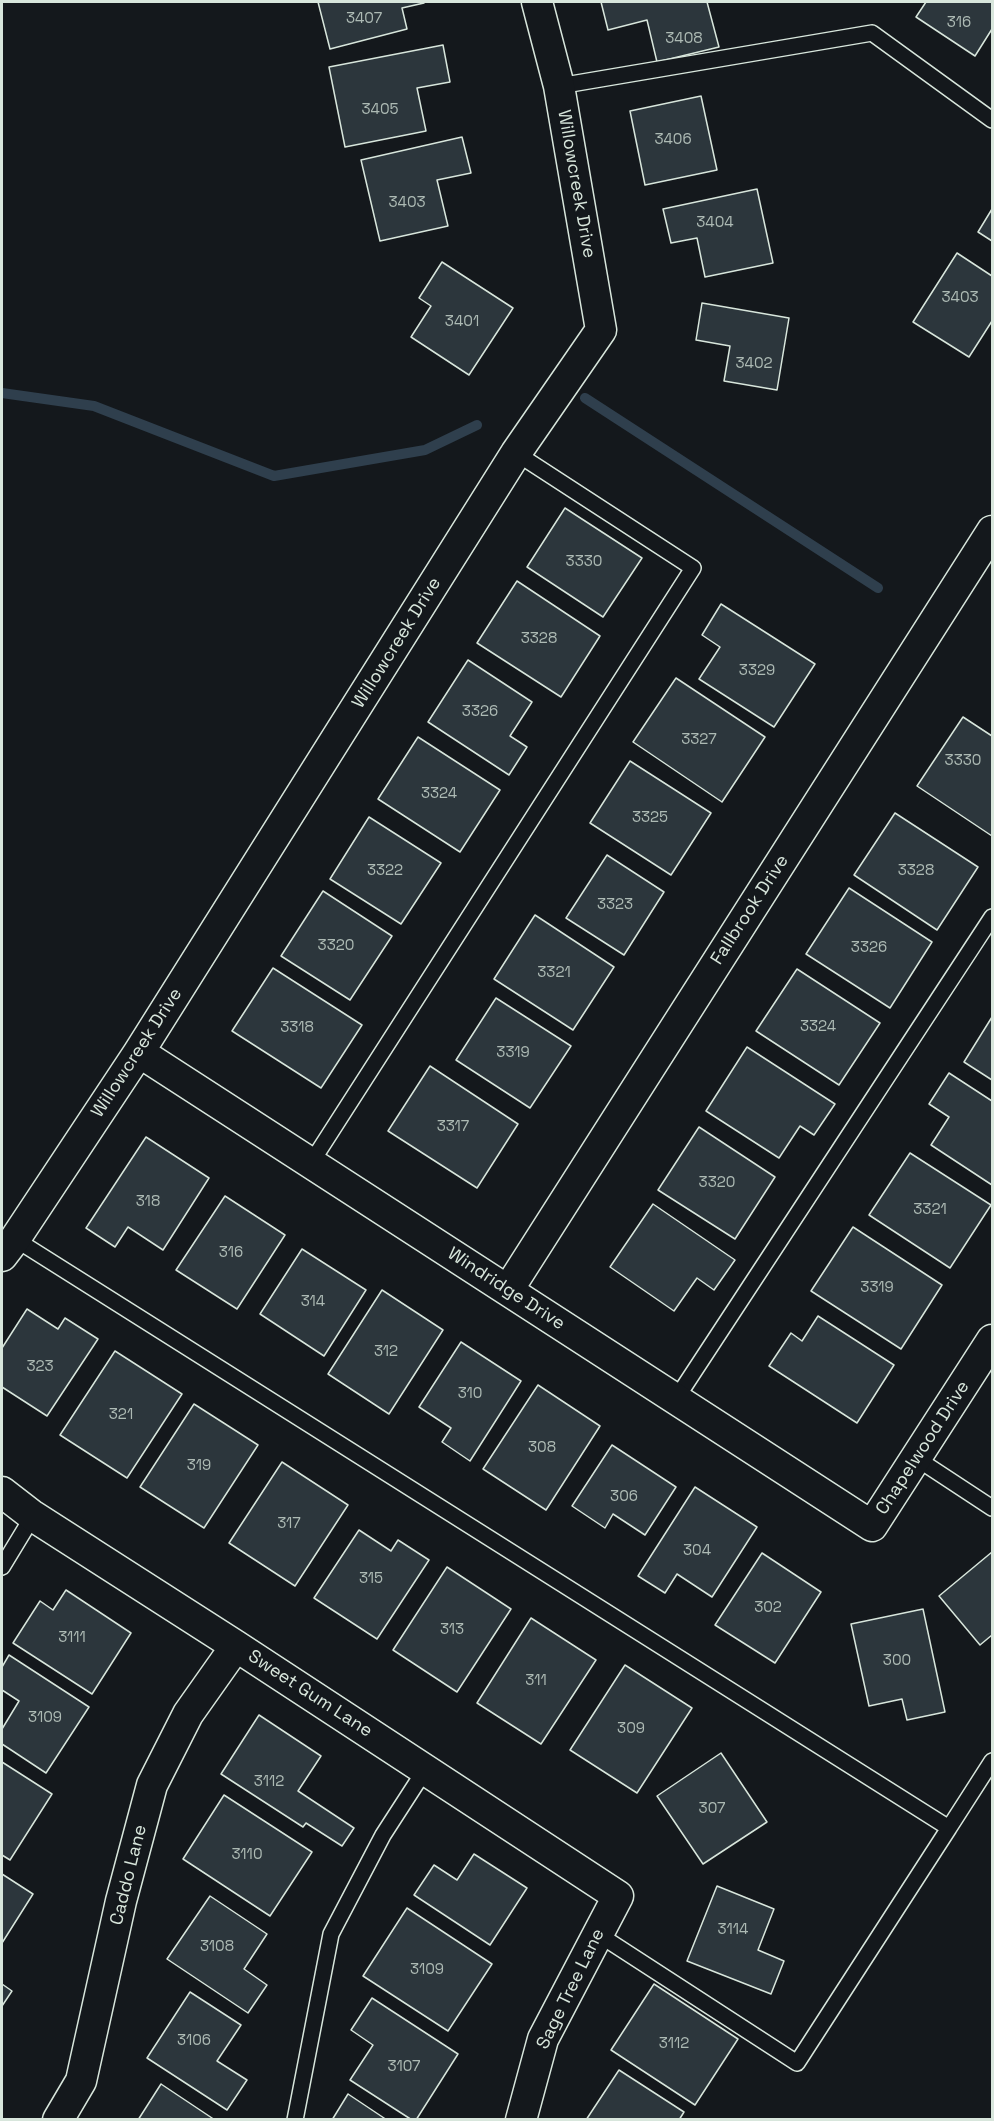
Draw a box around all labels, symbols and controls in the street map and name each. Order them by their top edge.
house number: 3407 [346,10,382,28]
house number: 316 [947,14,971,32]
house number: 3408 [665,30,703,48]
house number: 3405 [361,101,399,119]
street label: Willowcreek Drive [552,108,600,260]
house number: 3406 [654,131,692,149]
house number: 3403 [388,194,426,212]
house number: 3404 [696,214,734,232]
house number: 3403 [941,289,979,307]
house number: 3401 [445,313,479,331]
house number: 3402 [735,355,773,373]
house number: 3330 [566,553,602,571]
street label: Willowcreek Drive [348,574,446,712]
house number: 3328 [521,630,557,648]
house number: 3329 [739,662,775,680]
house number: 3326 [462,703,498,721]
house number: 3327 [681,731,717,749]
house number: 3330 [945,752,981,770]
house number: 3324 [421,785,457,803]
house number: 3325 [632,809,668,827]
street label: Fallbrook Drive [706,851,794,969]
house number: 3322 [367,862,403,880]
house number: 3328 [898,862,934,880]
house number: 3323 [597,896,633,914]
house number: 3320 [318,937,354,955]
house number: 3326 [851,939,887,957]
house number: 3321 [537,964,571,982]
street label: Willowcreek Drive [87,984,187,1122]
house number: 3324 [800,1018,836,1036]
house number: 3318 [280,1019,314,1037]
house number: 3319 [496,1044,530,1062]
house number: 3317 [437,1118,469,1136]
house number: 3320 [699,1174,735,1192]
house number: 318 [136,1193,160,1211]
house number: 3321 [913,1201,947,1219]
street label: Windridge Drive [443,1243,569,1335]
house number: 316 [219,1244,243,1262]
house number: 3319 [860,1279,894,1297]
house number: 314 [301,1293,325,1311]
house number: 312 [374,1343,398,1361]
house number: 323 [26,1358,54,1376]
street label: Chapelwood Drive [872,1377,974,1519]
house number: 310 [458,1385,482,1403]
house number: 321 [109,1406,133,1424]
house number: 308 [528,1439,556,1457]
house number: 319 [187,1457,211,1475]
house number: 306 [610,1488,638,1506]
house number: 317 [277,1515,301,1533]
house number: 304 [683,1542,711,1560]
house number: 315 [359,1570,383,1588]
house number: 302 [754,1599,782,1617]
house number: 313 [440,1621,464,1639]
house number: 3111 [58,1629,86,1647]
street label: Sweet Gum Lane [244,1646,376,1742]
house number: 300 [883,1652,911,1670]
house number: 311 [525,1672,547,1690]
house number: 3109 [28,1709,62,1727]
house number: 309 [617,1720,645,1738]
house number: 3112 [254,1773,284,1791]
house number: 307 [699,1800,725,1818]
street label: Caddo Lane [106,1823,152,1927]
house number: 3110 [232,1846,262,1864]
house number: 3114 [718,1921,748,1939]
street label: Sage Tree Lane [532,1925,610,2053]
house number: 3108 [200,1938,234,1956]
house number: 3109 [410,1961,444,1979]
house number: 3106 [177,2032,211,2050]
house number: 3112 [659,2035,689,2053]
house number: 3107 [388,2058,420,2076]

